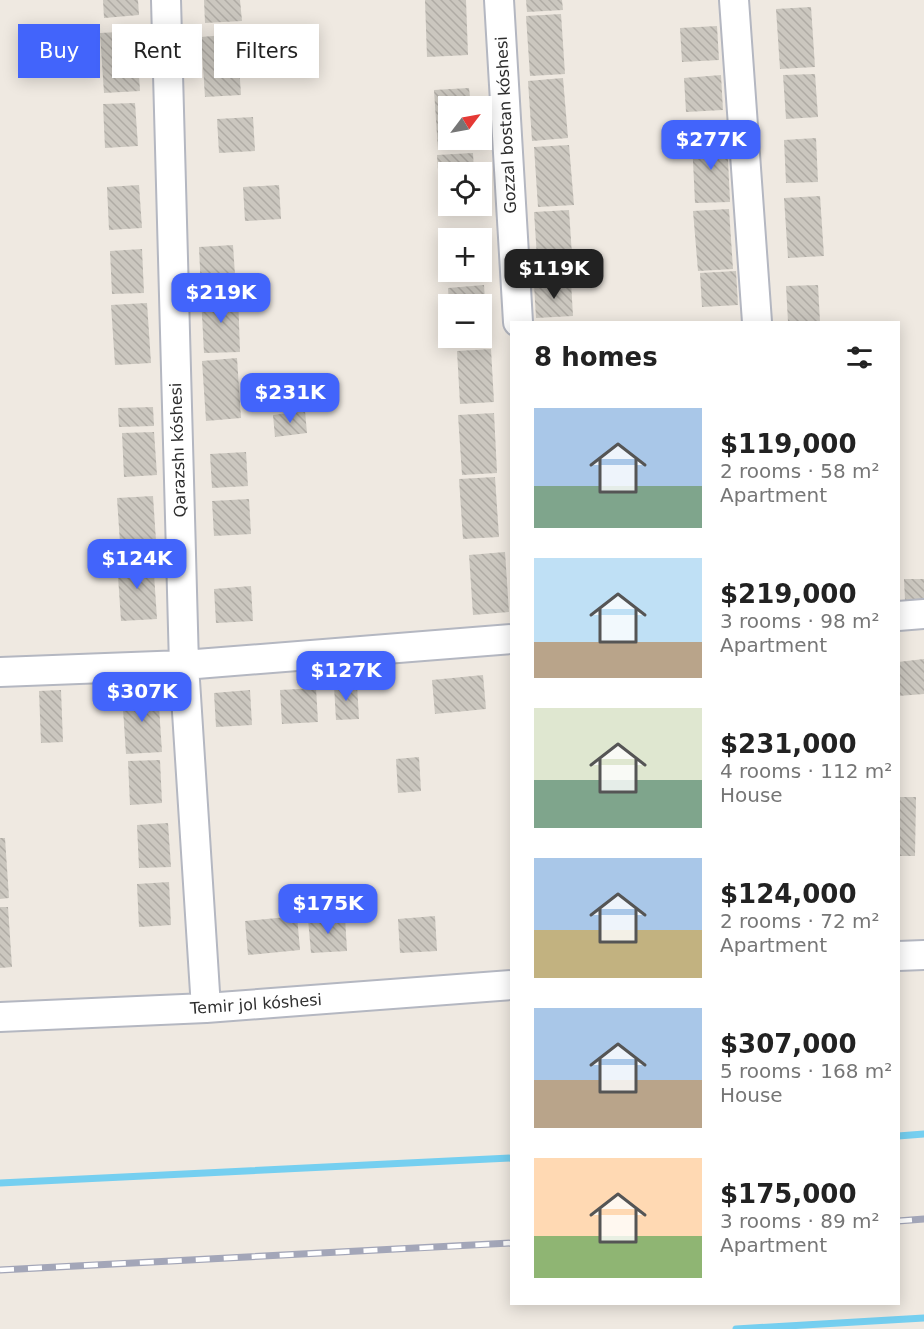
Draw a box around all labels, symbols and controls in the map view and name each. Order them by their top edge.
chip: Buy [18,24,100,78]
chip: Rent [112,24,202,78]
chip: Filters [214,24,319,78]
street label: Gozzal bostan kóshesi [492,36,520,214]
north arrow [438,96,492,150]
map controls [438,96,492,348]
pin: $277K [669,120,753,171]
text: $277K [675,127,747,151]
button: locate [438,162,492,216]
button: + [438,228,492,282]
pin: $119K [512,249,596,300]
text: $119K [518,256,590,280]
pin: $219K [179,273,263,324]
text: $219K [185,280,257,304]
button: − [438,294,492,348]
icon: filters [843,341,876,374]
text: 8 homes [534,342,658,372]
pin: $231K [248,373,332,424]
text: $231K [254,380,326,404]
street label: Qarazshı kóshesi [166,382,190,518]
text: $119,000 [720,429,857,459]
icon: home [582,432,654,504]
text: 2 rooms · 58 m² [720,459,880,483]
text: Apartment [720,483,827,507]
pin: $124K [95,539,179,590]
text: $124K [101,546,173,570]
text: $219,000 [720,579,857,609]
icon: home [582,582,654,654]
text: 3 rooms · 98 m² [720,609,880,633]
text: Apartment [720,633,827,657]
pin: $127K [304,651,388,702]
text: $127K [310,658,382,682]
pin: $307K [100,672,184,723]
text: $307K [106,679,178,703]
text: $231,000 [720,729,857,759]
icon: home [582,732,654,804]
text: 4 rooms · 112 m² [720,759,892,783]
text: House [720,783,783,807]
text: $124,000 [720,879,857,909]
icon: home [582,882,654,954]
pin: $175K [286,884,370,935]
text: $175K [292,891,364,915]
text: 2 rooms · 72 m² [720,909,880,933]
text: Apartment [720,933,827,957]
street label: Temir jol kóshesi [189,990,322,1018]
text: $307,000 [720,1029,857,1059]
icon: home [582,1032,654,1104]
text: 5 rooms · 168 m² [720,1059,892,1083]
text: House [720,1083,783,1107]
text: $175,000 [720,1179,857,1209]
icon: home [582,1182,654,1254]
text: 3 rooms · 89 m² [720,1209,880,1233]
text: Apartment [720,1233,827,1257]

